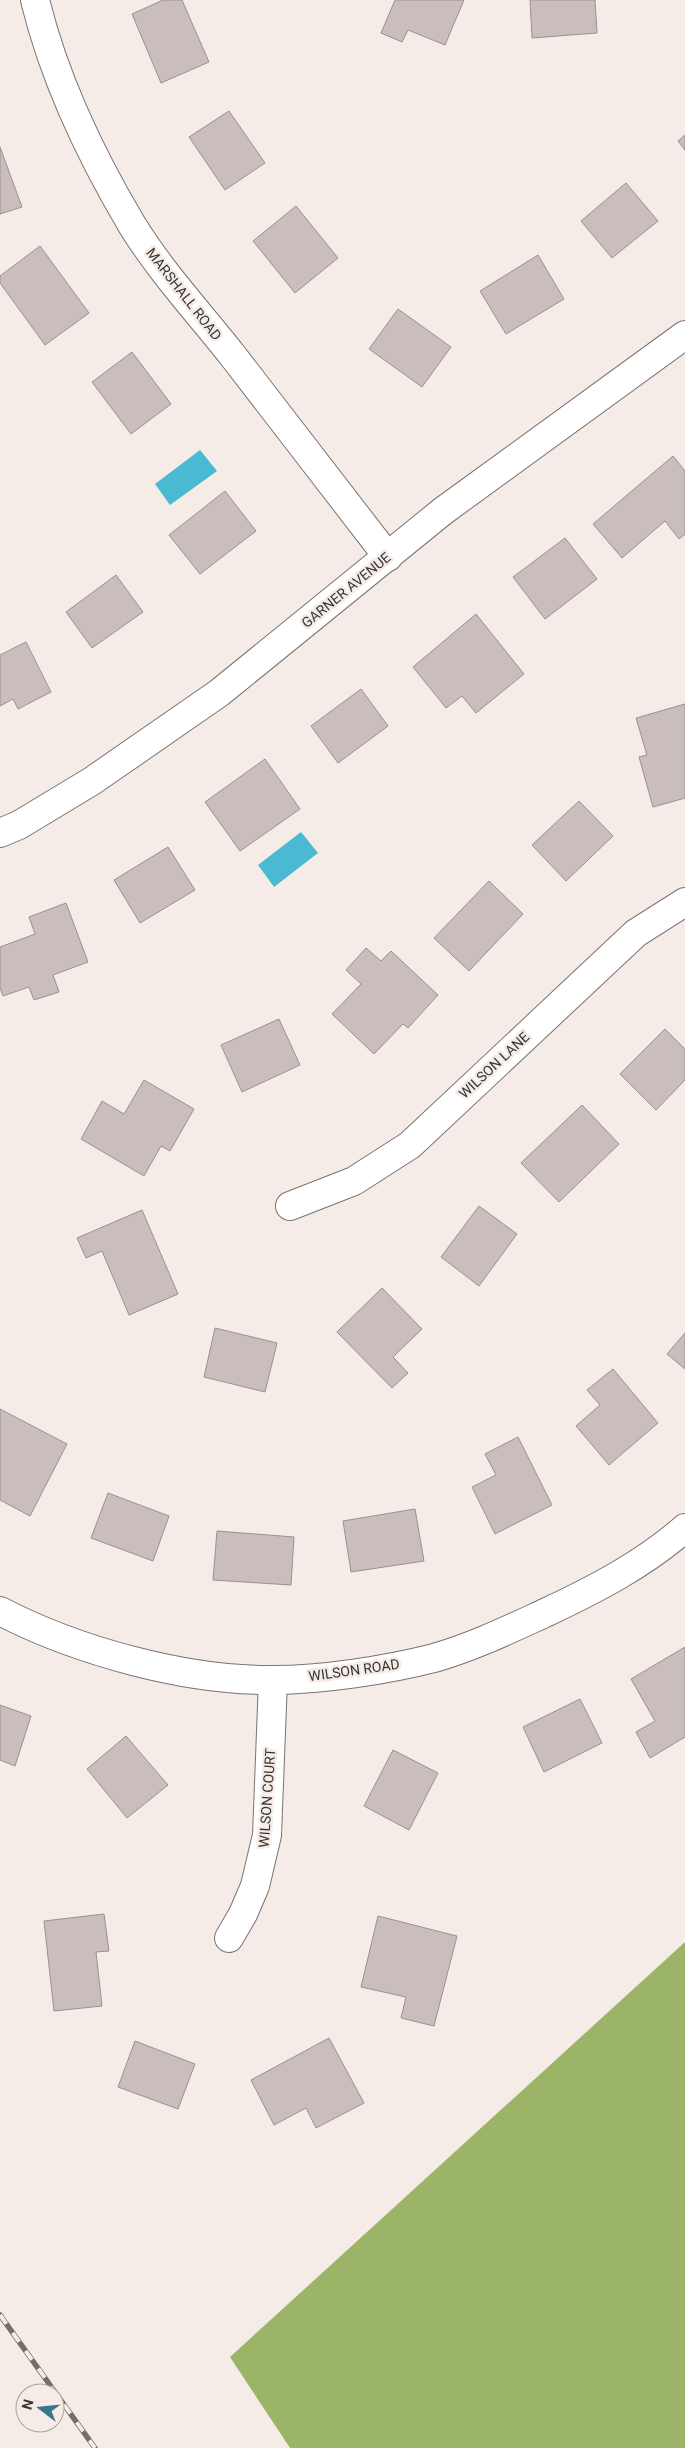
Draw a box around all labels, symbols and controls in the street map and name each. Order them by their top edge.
street label: MARSHALL ROAD [143,245,225,343]
street label: GARNER AVENUE [298,549,394,631]
street label: WILSON LANE [456,1028,532,1102]
street label: WILSON ROAD [308,1656,400,1684]
street label: WILSON COURT [256,1747,278,1848]
north arrow [15,2383,65,2433]
text: N [18,2397,37,2411]

